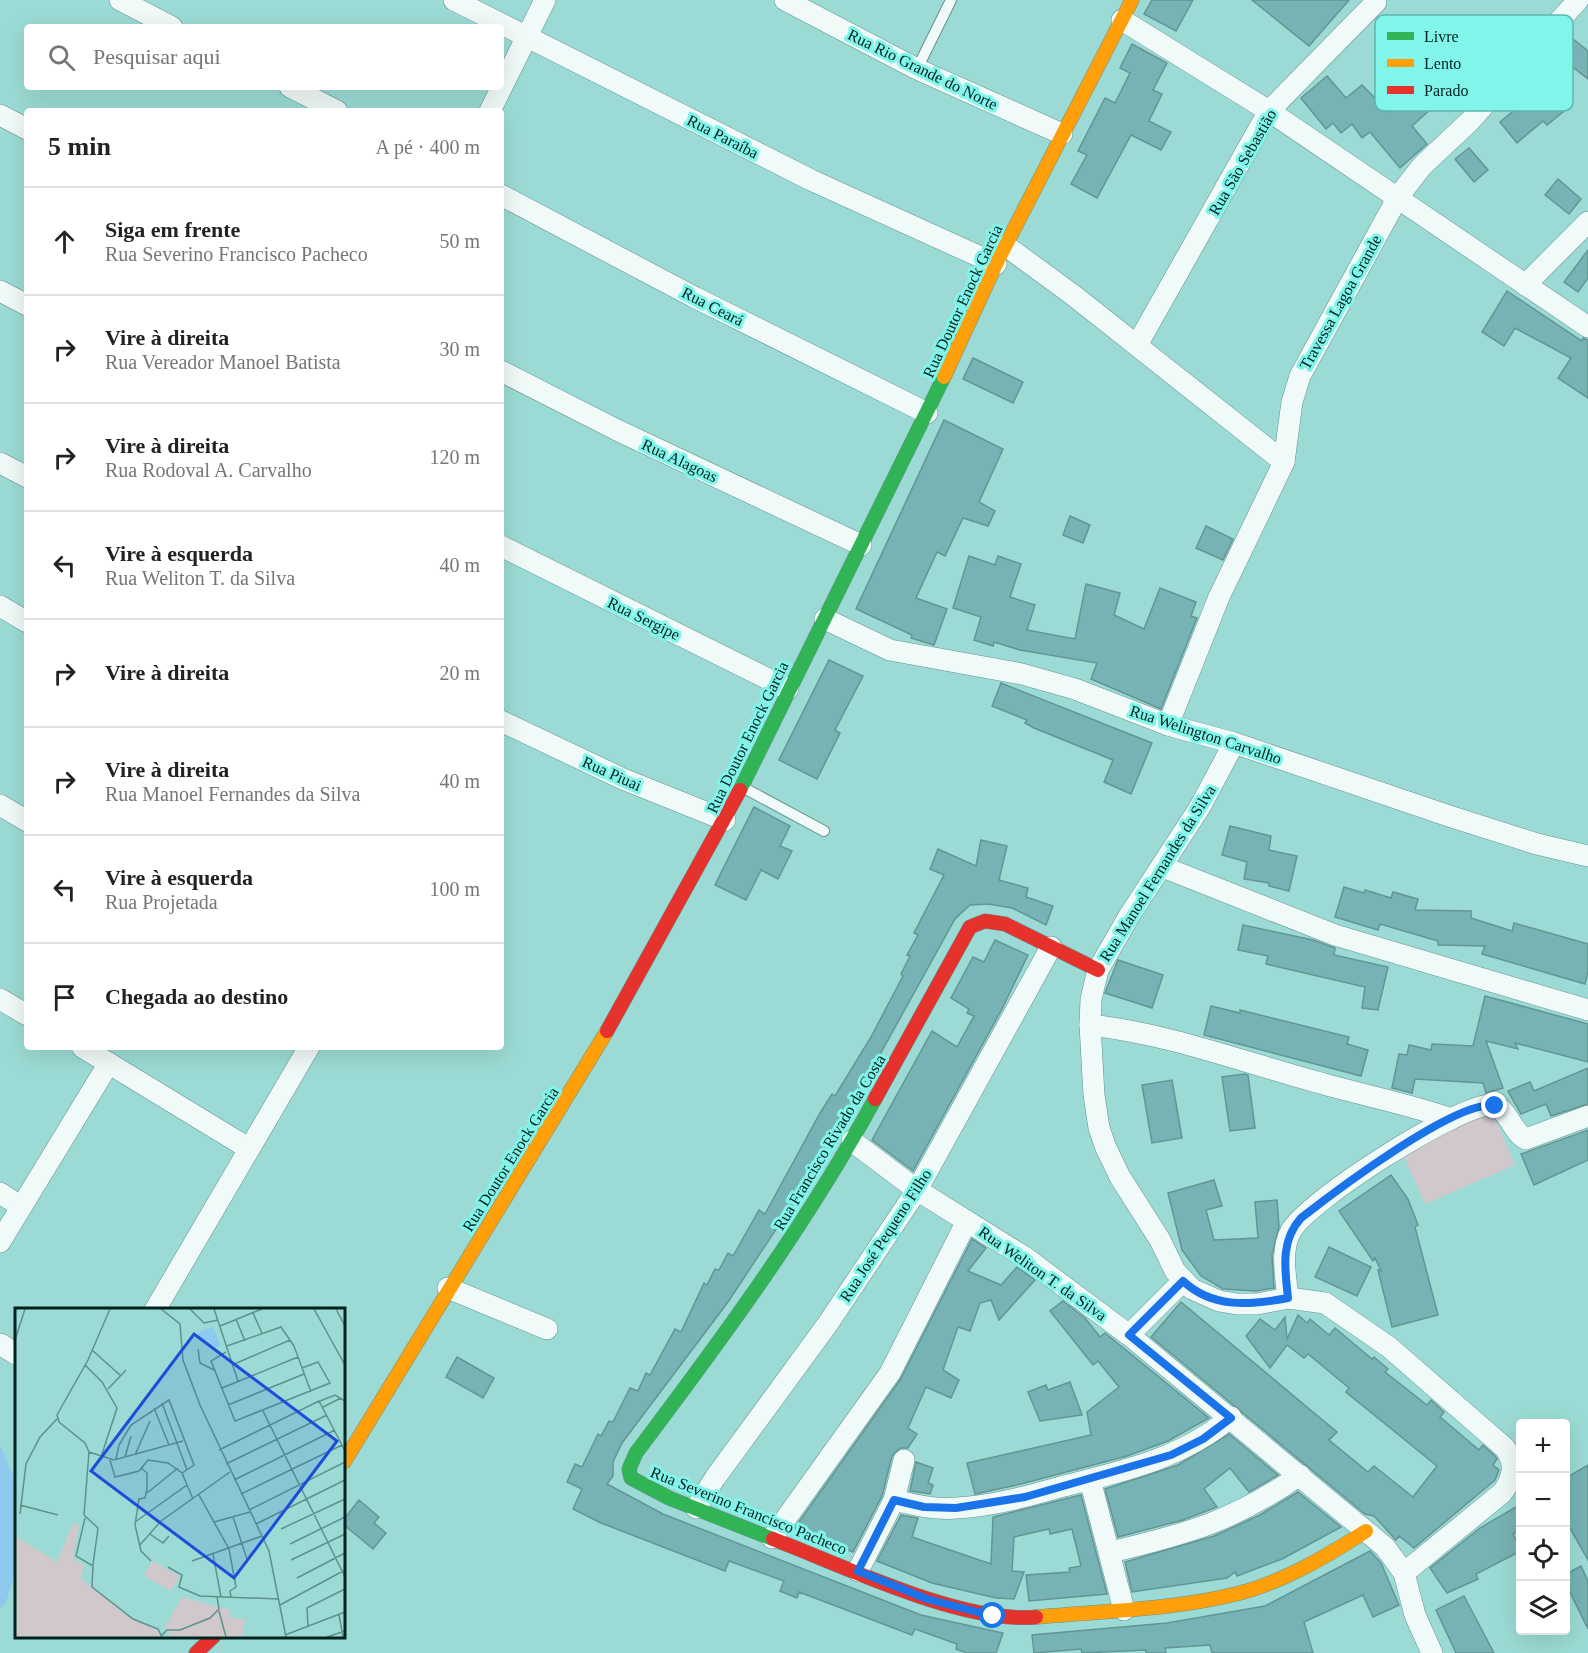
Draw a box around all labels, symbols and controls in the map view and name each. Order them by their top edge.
legend [1375,15,1573,111]
search box [24,24,504,90]
street label: Rua Rio Grande do Norte [845,26,1000,113]
text: Livre [1424,28,1459,45]
icon: search [45,41,78,74]
text: Pesquisar aqui [93,44,221,69]
text: Lento [1424,55,1461,72]
text: Parado [1424,82,1468,99]
street label: Rua São Sebastião [1205,106,1280,218]
street label: Rua Paraíba [684,111,761,162]
text: 5 min [48,132,111,161]
text: A pé · 400 m [376,136,480,158]
text: Siga em frente [105,217,240,242]
street label: Rua Doutor Enock Garcia [920,222,1005,380]
icon: ahead [48,225,81,258]
text: 50 m [439,230,480,252]
street label: Travessa Lagoa Grande [1296,232,1385,373]
text: Rua Severino Francisco Pacheco [105,243,368,265]
street label: Rua Ceará [679,284,747,329]
text: Vire à direita [105,325,229,350]
icon: right [48,333,81,366]
text: 30 m [439,338,480,360]
text: Rua Vereador Manoel Batista [105,351,341,373]
text: Vire à direita [105,433,229,458]
street label: Rua Alagoas [639,436,720,486]
icon: right [48,441,81,474]
text: 120 m [429,446,480,468]
text: Rua Rodoval A. Carvalho [105,459,312,481]
text: Vire à esquerda [105,541,253,566]
icon: left [48,549,81,582]
text: 40 m [439,554,480,576]
text: Rua Weliton T. da Silva [105,567,295,589]
street label: Rua Sergipe [604,594,683,644]
icon: right [48,657,81,690]
street label: Rua Doutor Enock Garcia [703,659,792,816]
text: Vire à direita [105,660,229,685]
text: 20 m [439,662,480,684]
street label: Rua Welington Carvalho [1128,702,1284,768]
street label: Rua Piuai [580,753,644,794]
text: Vire à direita [105,757,229,782]
icon: right [48,765,81,798]
text: 40 m [439,770,480,792]
street label: Rua Manoel Fernandes da Silva [1096,782,1219,964]
text: Rua Manoel Fernandes da Silva [105,783,361,805]
text: Vire à esquerda [105,865,253,890]
icon: left [48,873,81,906]
text: 100 m [429,878,480,900]
text: Rua Projetada [105,891,218,913]
icon: arrive [48,981,81,1014]
text: Chegada ao destino [105,984,288,1009]
street label: Rua Francisco Rivado da Costa [770,1051,889,1233]
street label: Rua Doutor Enock Garcia [459,1084,562,1234]
route end [1481,1092,1507,1118]
street label: Rua José Pequeno Filho [836,1166,935,1305]
street label: Rua Weliton T. da Silva [976,1223,1110,1324]
inset map [15,1308,345,1638]
map controls [1516,1419,1570,1635]
button: + [1516,1419,1570,1473]
street label: Rua Severino Francisco Pacheco [648,1463,849,1558]
button: − [1516,1473,1570,1527]
button: locate [1516,1527,1570,1581]
button: layers [1516,1581,1570,1635]
route start [979,1602,1005,1628]

